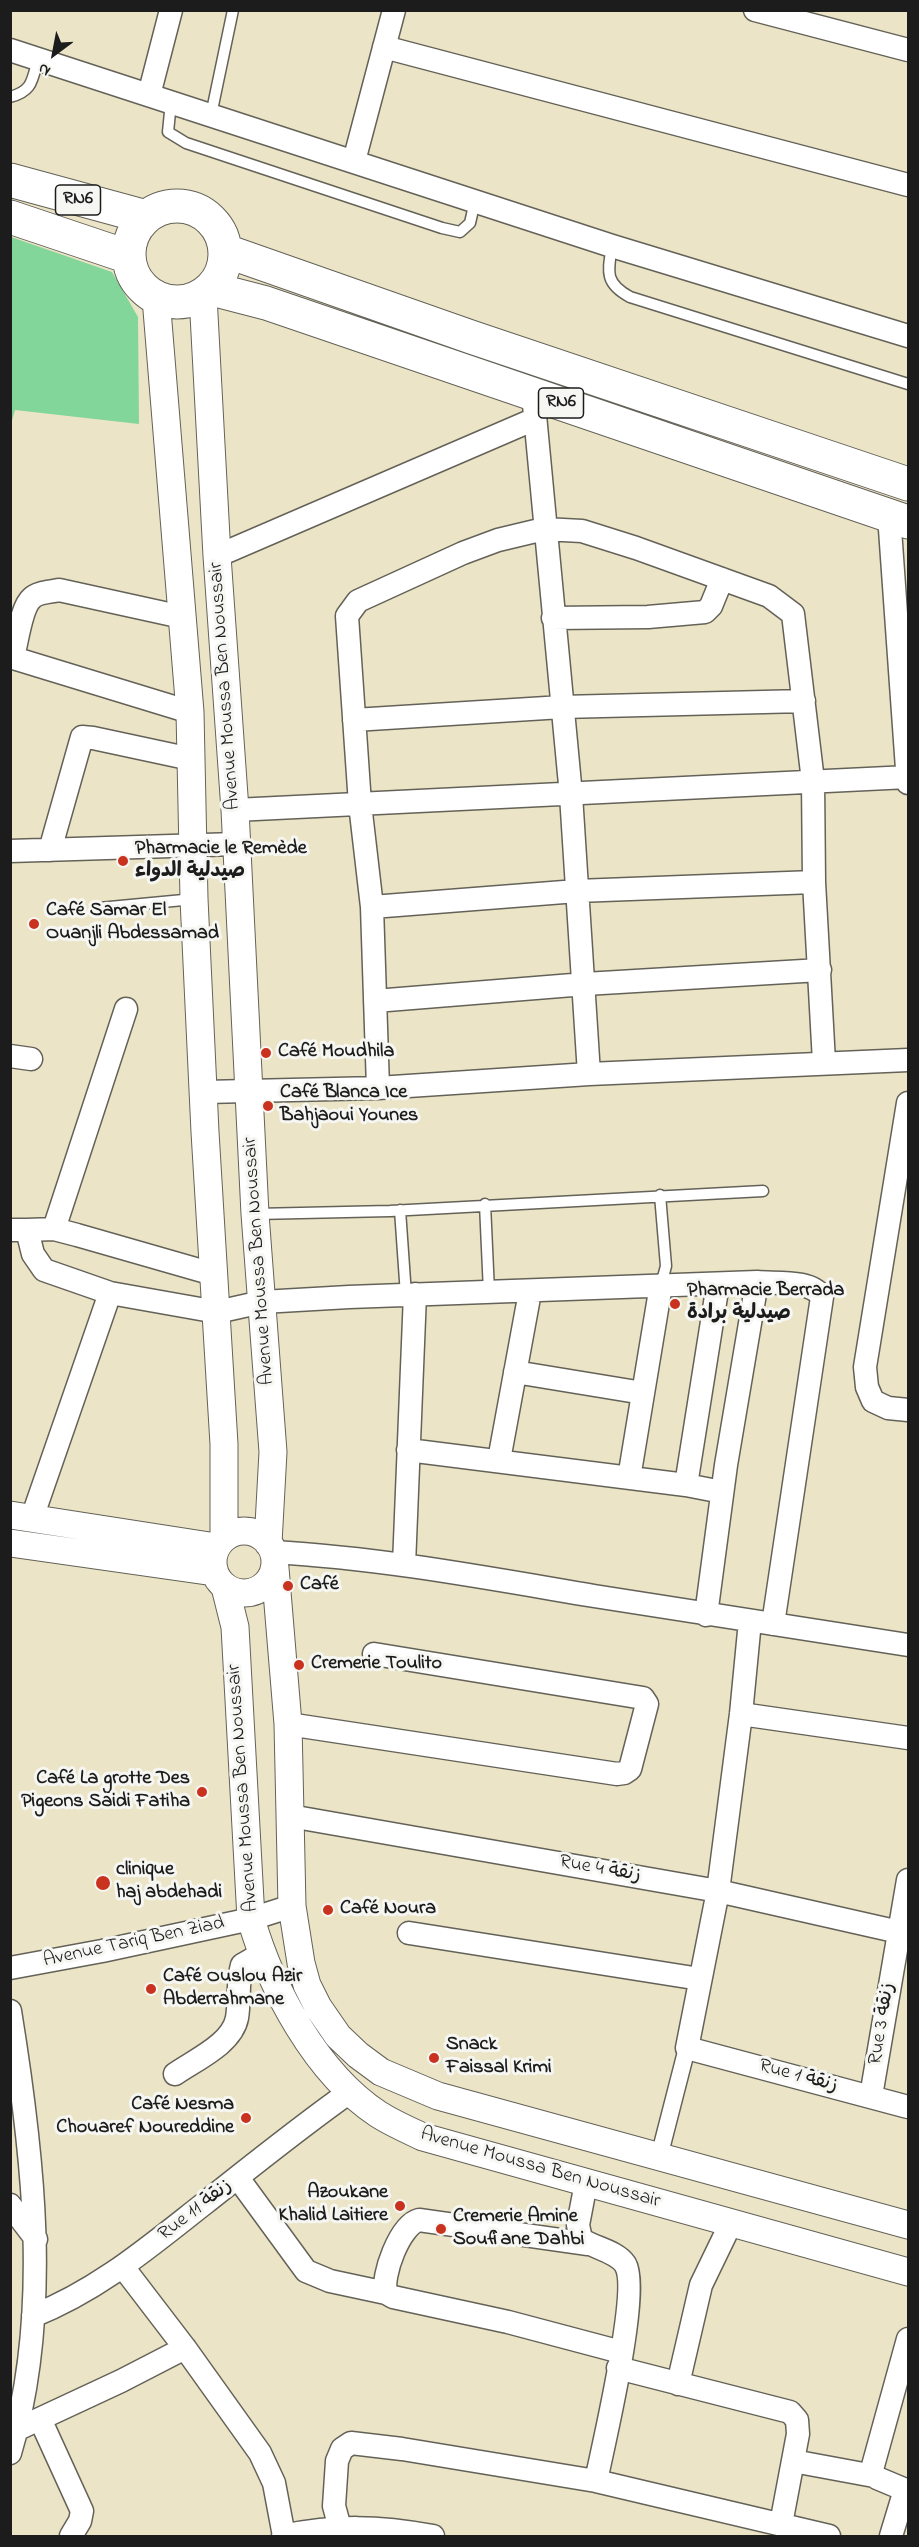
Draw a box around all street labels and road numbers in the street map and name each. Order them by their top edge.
road number: RN6 [56,185,100,215]
road number: RN6 [538,388,584,418]
street label: Avenue Moussa Ben Noussair [205,561,247,811]
street label: Avenue Moussa Ben Noussair [239,1136,281,1386]
street label: Avenue Moussa Ben Noussair [223,1663,265,1913]
street label: Rue 4 زنقة [557,1851,643,1889]
street label: Avenue Tariq Ben Ziad [41,1912,227,1974]
street label: Rue 3 زنقة [865,1981,901,2067]
street label: Rue 1 زنقة [756,2055,840,2099]
street label: Avenue Moussa Ben Noussair [417,2123,663,2215]
street label: Rue 11 زنقة [154,2175,238,2247]

